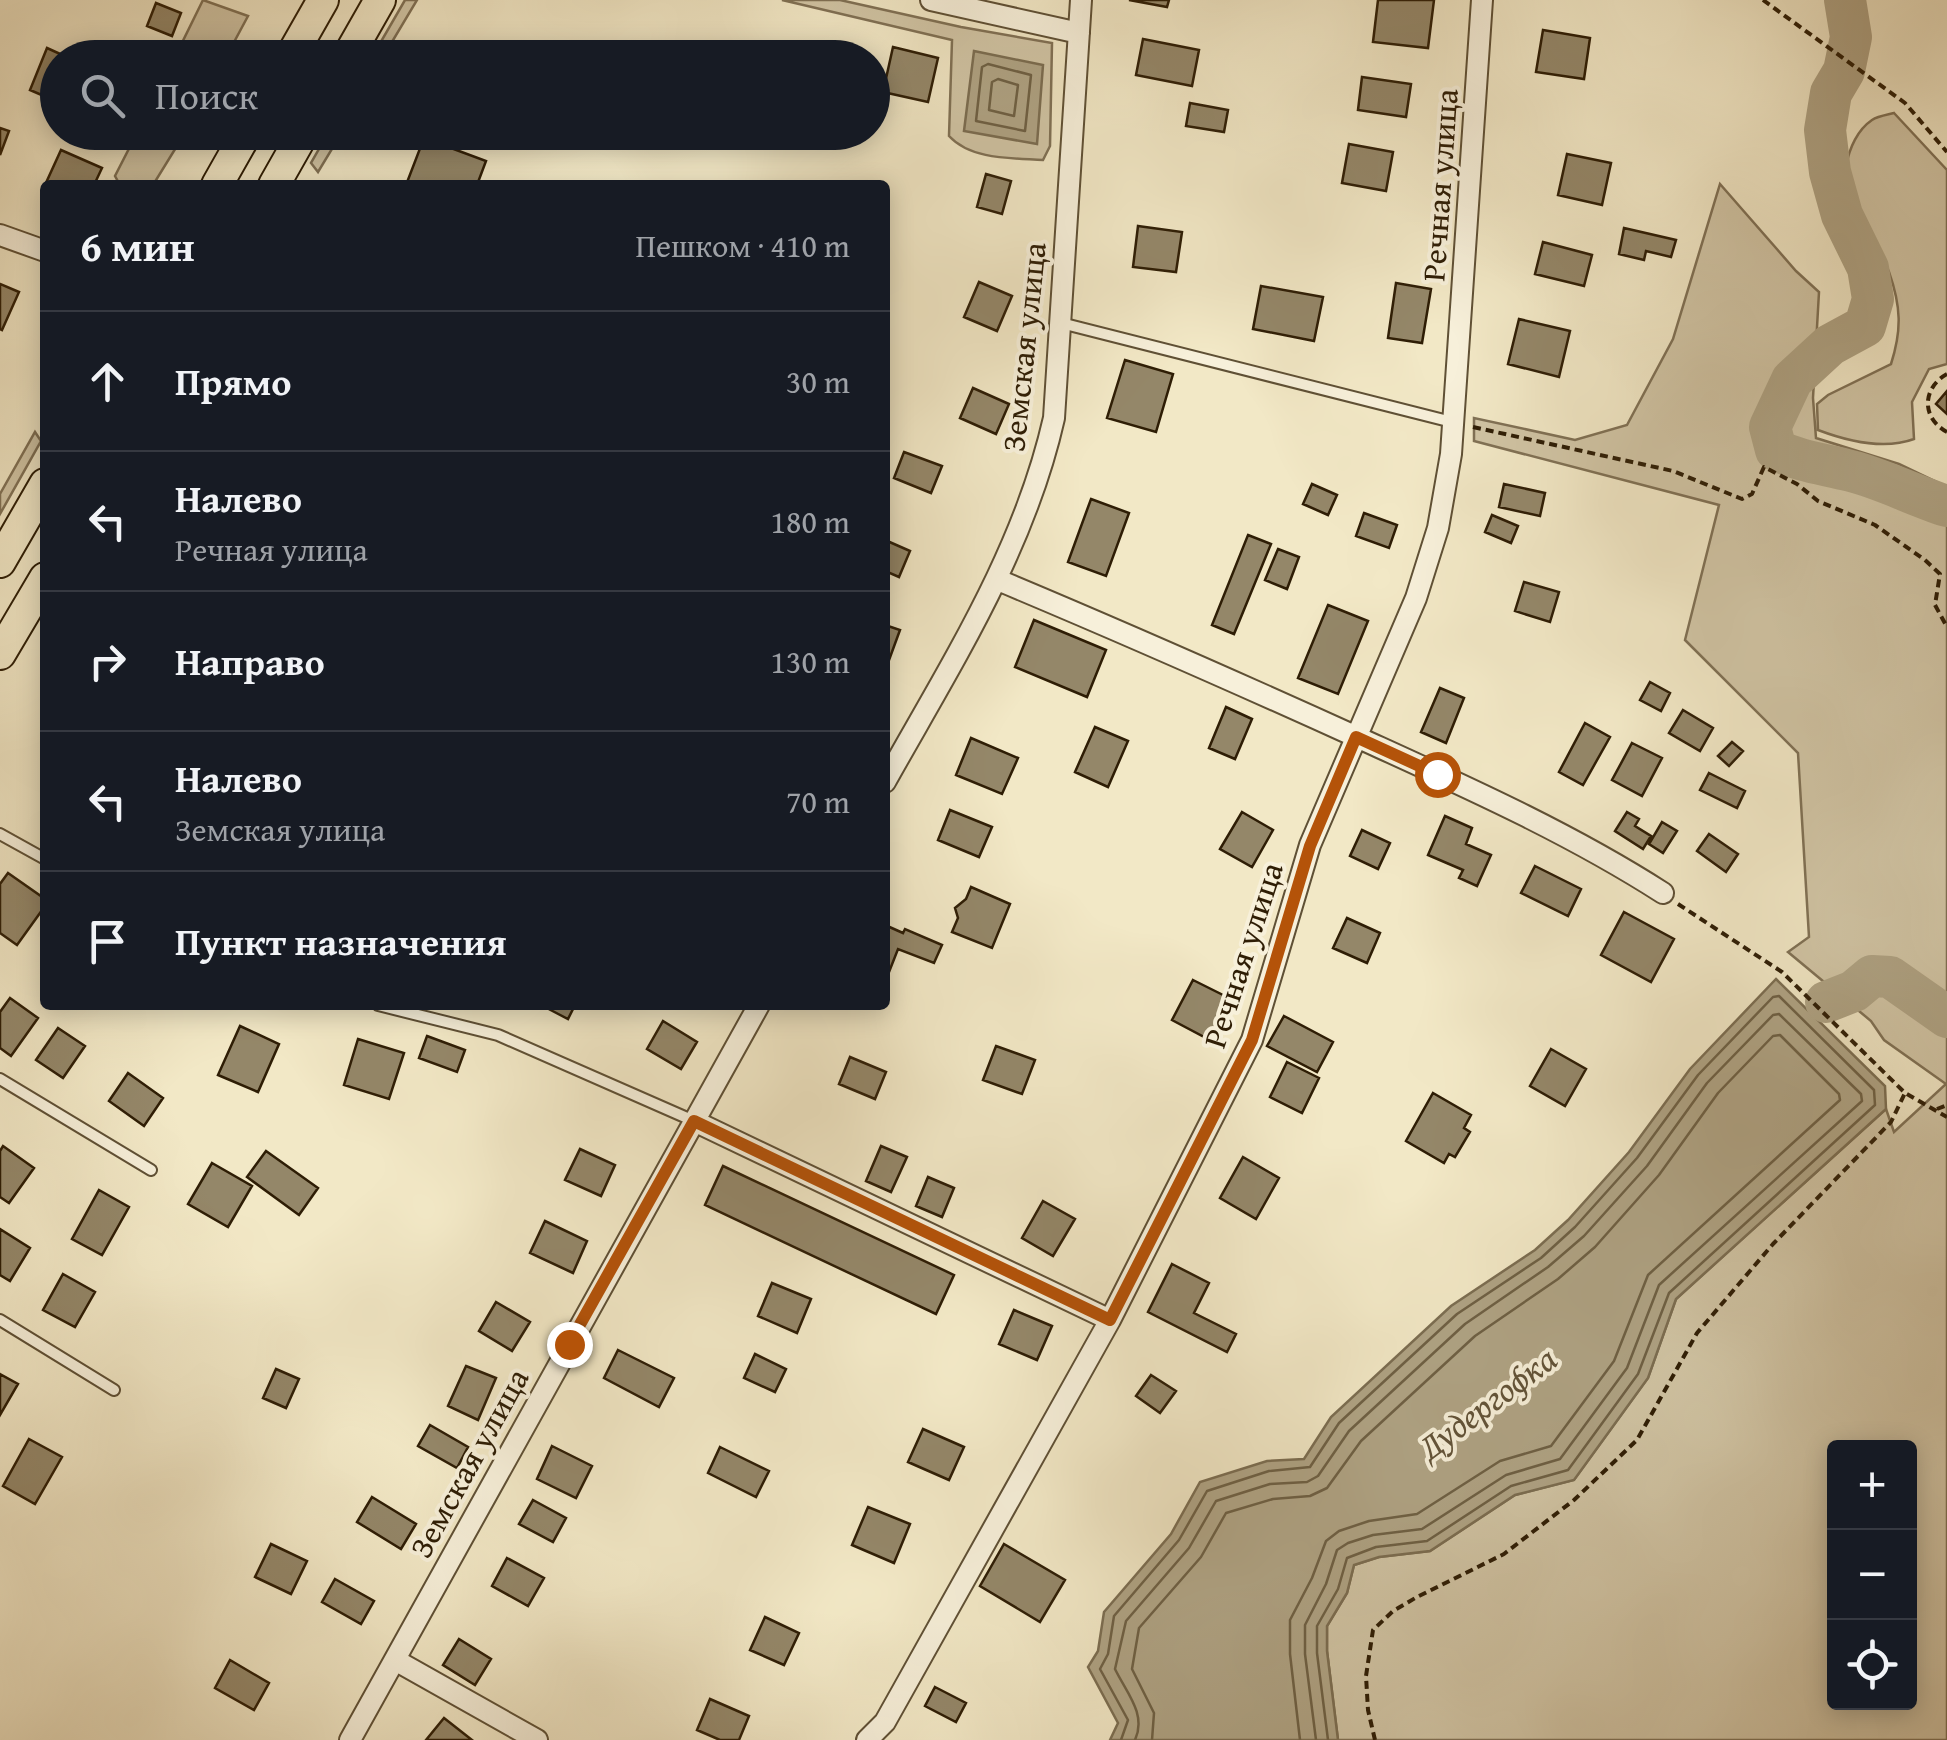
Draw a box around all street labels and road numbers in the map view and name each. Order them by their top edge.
street label: Речная улица [1409,86,1470,283]
street label: Земская улица [989,239,1058,454]
street label: Речная улица [1190,855,1295,1054]
street label: Земская улица [397,1359,540,1566]

